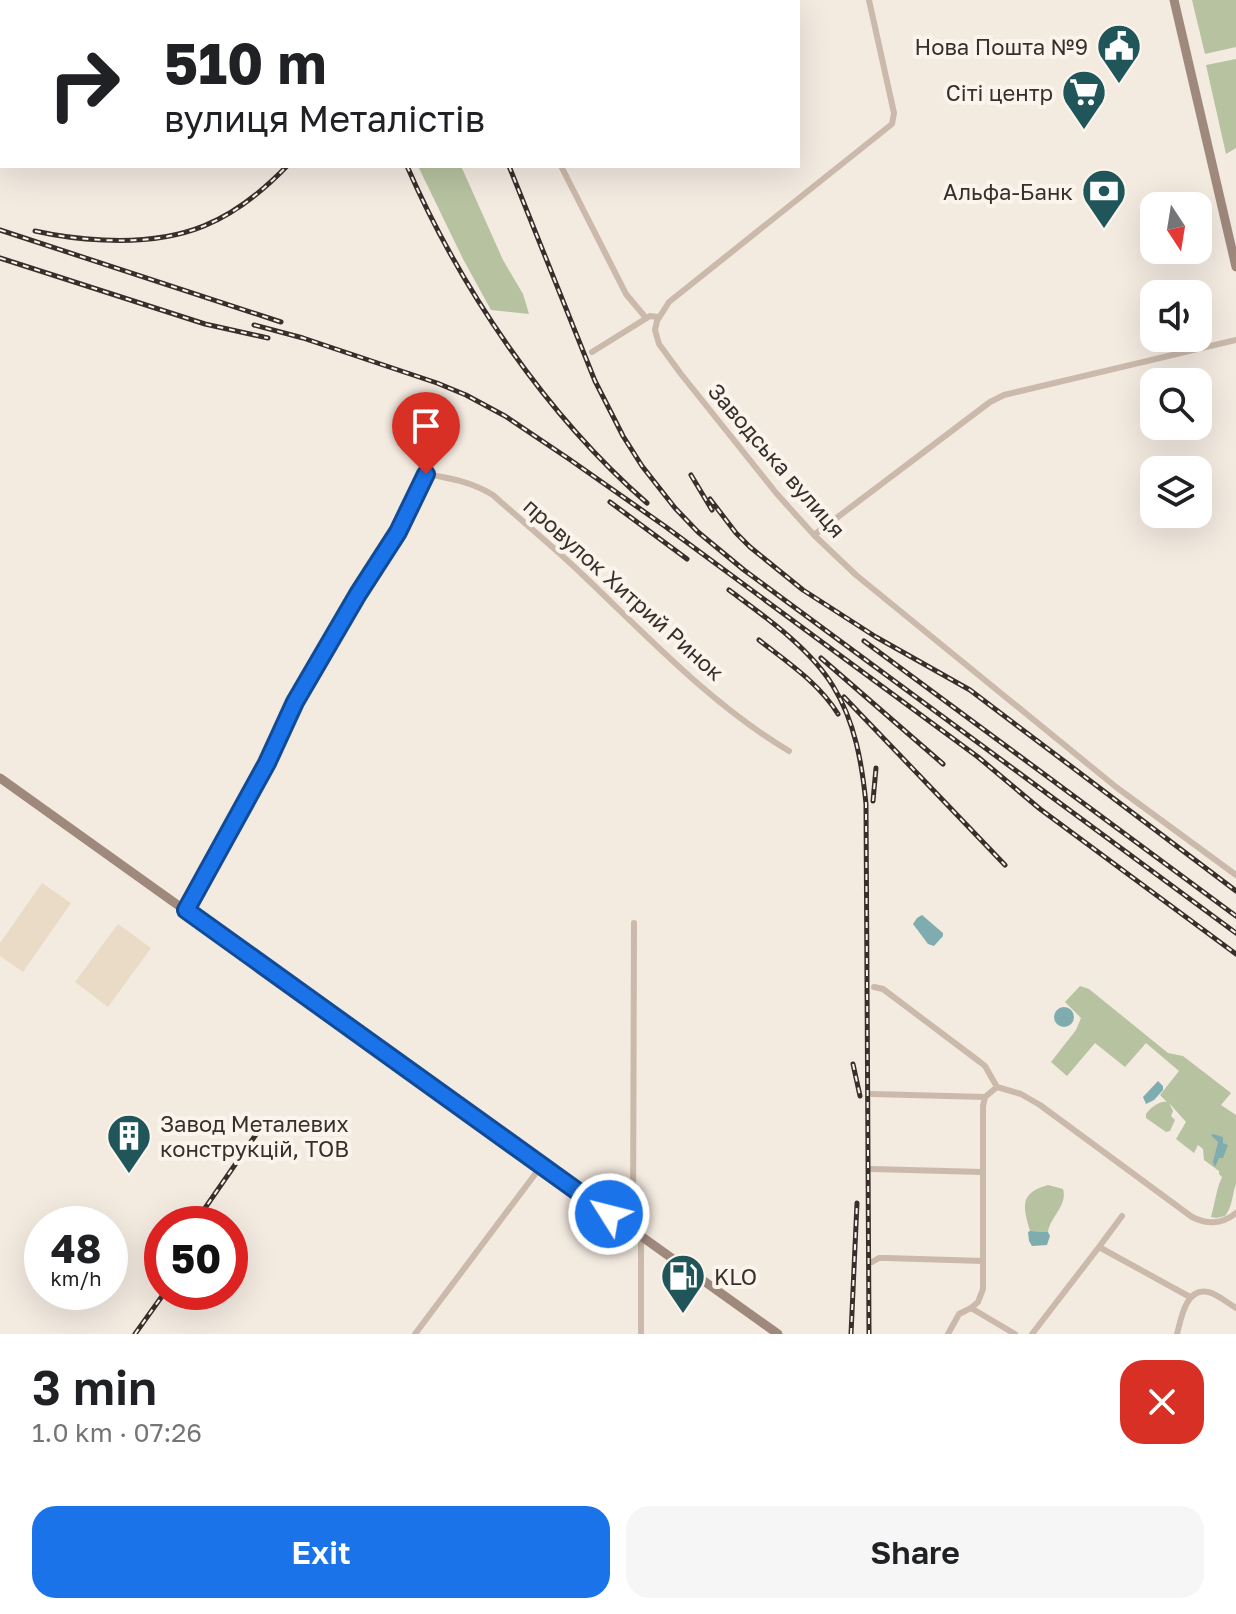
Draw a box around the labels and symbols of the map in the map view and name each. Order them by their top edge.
public building icon: Нова Пошта №9 [1095,22,1143,85]
place label: Нова Пошта №9 [915,33,1088,60]
supermarket icon: Сіті центр [1060,68,1108,131]
place label: Сіті центр [946,79,1053,106]
bank icon: Альфа-Банк [1080,167,1128,230]
place label: Альфа-Банк [943,178,1073,205]
north arrow [1140,192,1212,264]
street label: Заводська вулиця [703,377,851,543]
pin [392,392,460,474]
street label: провулок Хитрий Ринок [518,492,730,686]
place label: Завод Металевих конструкцій, ТОВ [160,1110,349,1162]
building icon: Завод Металевих конструкцій, ТОВ [105,1112,153,1175]
position arrow [567,1172,651,1256]
speed limit sign: 50 [144,1206,248,1310]
fuel station icon: KLO [659,1252,707,1315]
place label: KLO [714,1263,757,1290]

